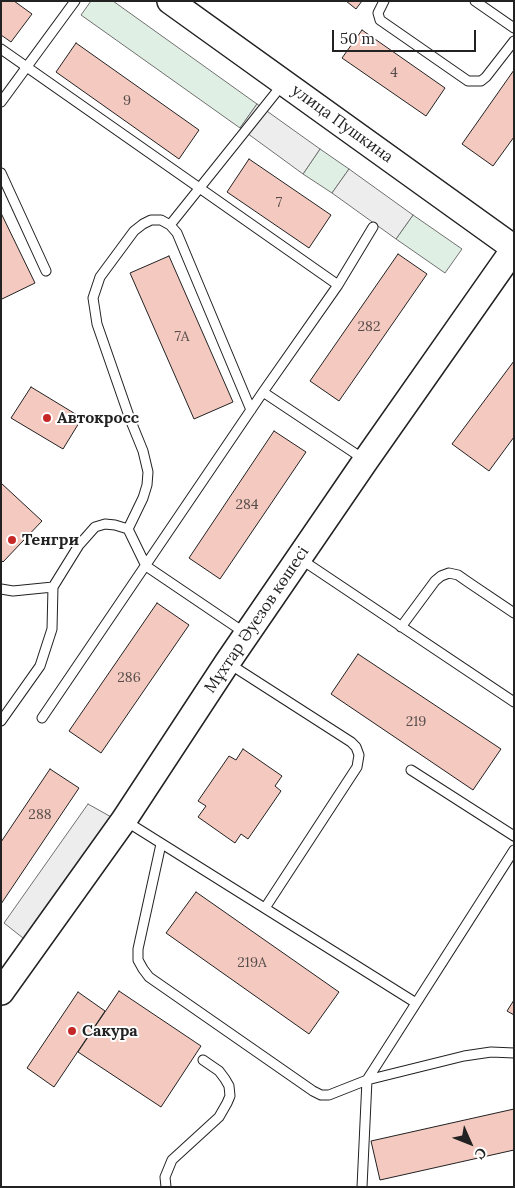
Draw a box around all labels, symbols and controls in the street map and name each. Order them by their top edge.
scale bar [335,20,479,52]
text: 50 m [340,29,375,48]
house number: 4 [390,65,398,81]
street label: улица Пушкина [288,81,396,167]
house number: 9 [123,93,131,109]
house number: 7 [276,195,282,211]
house number: 282 [358,319,380,335]
house number: 7А [175,329,189,345]
place label: Автокросс [57,408,139,428]
marker: Автокросс [41,412,53,424]
house number: 284 [236,497,258,513]
place label: Тенгри [22,530,79,550]
marker: Тенгри [6,534,18,546]
street label: Мұхтар Әуезов көшесі [201,543,313,697]
house number: 286 [117,670,141,686]
house number: 219 [406,714,426,730]
house number: 288 [28,807,52,823]
house number: 219А [237,955,267,971]
place label: Сакура [82,1021,138,1041]
marker: Сакура [66,1025,78,1037]
north arrow [445,1118,495,1168]
text: С [471,1144,491,1163]

